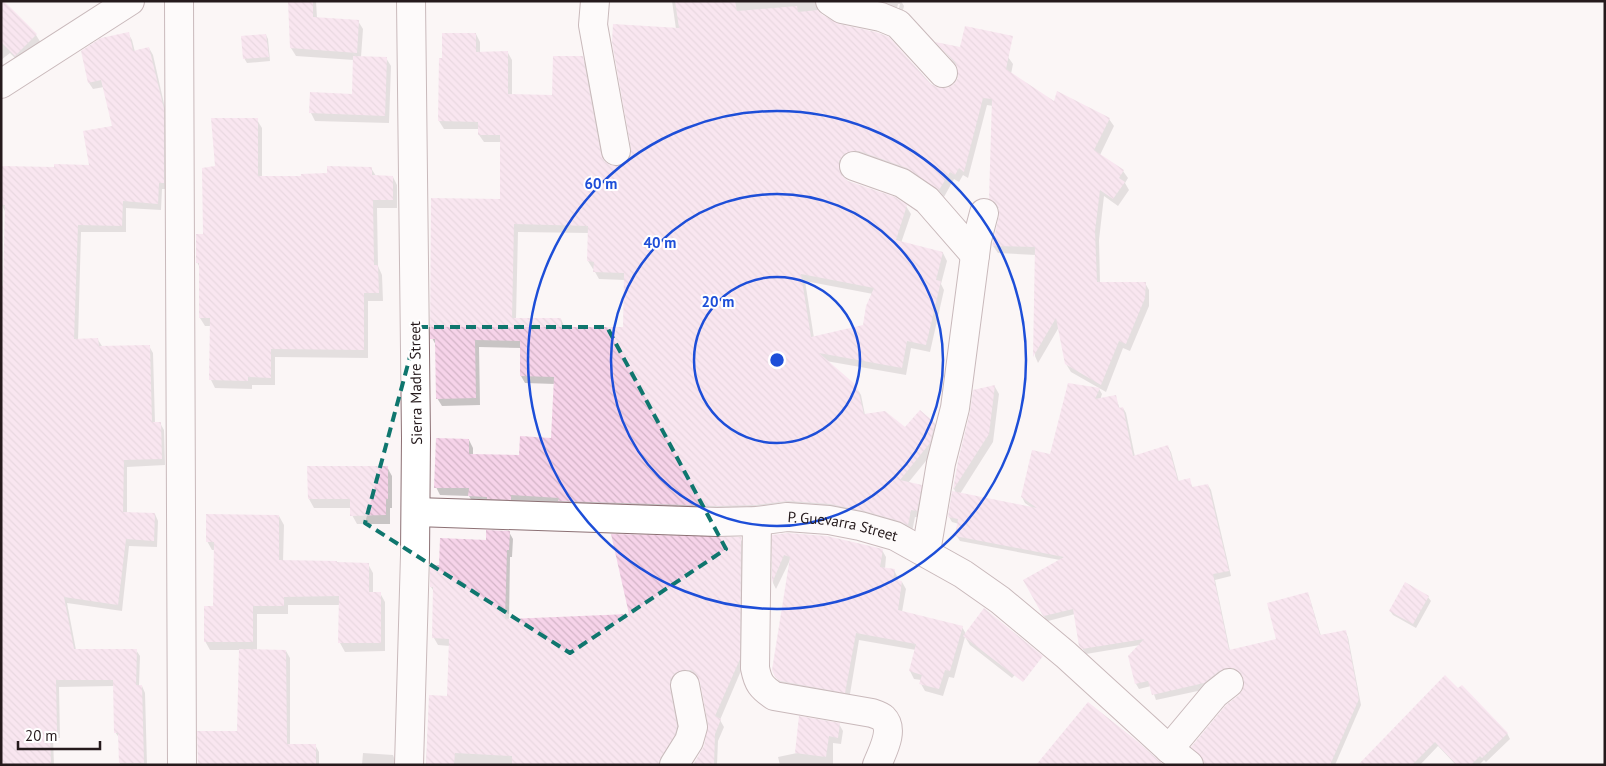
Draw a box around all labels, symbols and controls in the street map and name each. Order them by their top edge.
text: 60 m [585,174,617,193]
text: 40 m [644,233,676,252]
text: 20 m [702,292,734,311]
street label: Sierra Madre Street [405,321,426,445]
centre of rings [768,351,786,369]
street label: P. Guevarra Street [787,507,900,545]
scale bar [18,718,100,750]
text: 20 m [25,726,58,745]

